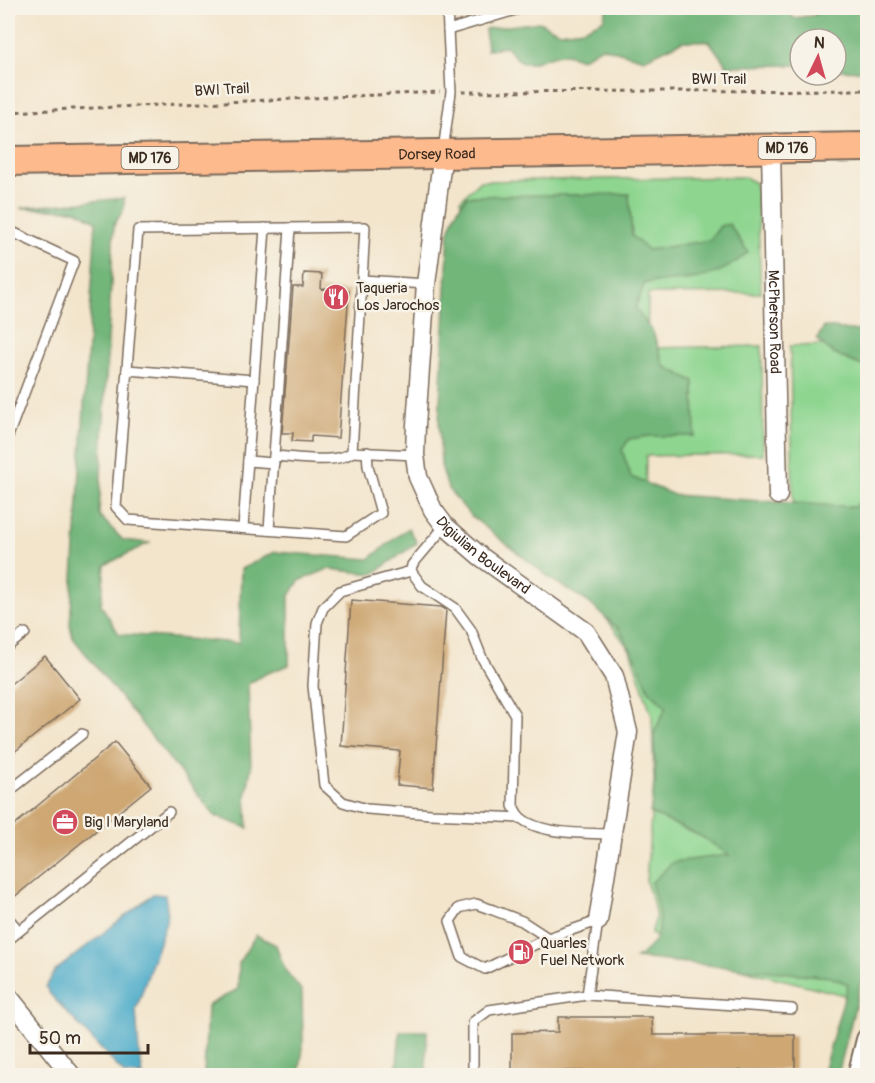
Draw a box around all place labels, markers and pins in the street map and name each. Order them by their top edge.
place label: Taqueria Los Jarochos [356,279,439,315]
restaurant icon: Taqueria Los Jarochos [321,282,351,312]
office icon: Big I Maryland [50,807,80,837]
place label: Big I Maryland [84,813,169,832]
place label: Quarles Fuel Network [540,934,625,970]
fuel station icon: Quarles Fuel Network [506,937,536,967]

